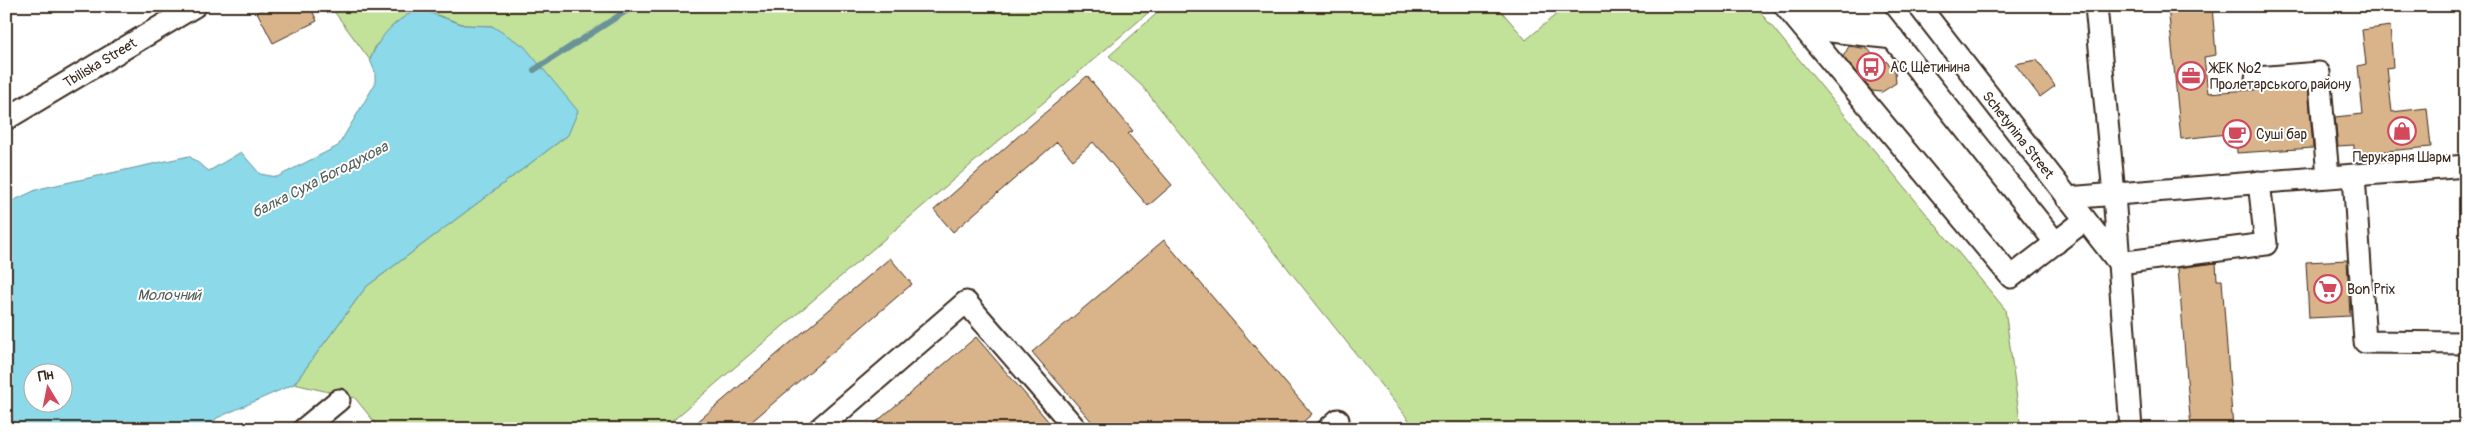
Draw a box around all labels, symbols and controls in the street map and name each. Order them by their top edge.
street label: Tbiliska Street [60,34,140,92]
bus stop icon: АС Щетинина [1856,52,1886,82]
place label: АС Щетинина [1890,59,1970,76]
place label: ЖЕК №2 Пролетарського району [2208,60,2351,93]
office icon: ЖЕК №2 Пролетарського району [2176,61,2206,91]
street label: Schetynina Street [1979,88,2058,182]
shop icon: Перукарня Шарм [2387,116,2417,146]
cafe icon: Суші бар [2222,119,2252,149]
place label: Суші бар [2256,126,2308,143]
water label: балка Суха Богодухова [249,137,392,223]
place label: Перукарня Шарм [2353,149,2451,166]
supermarket icon: Bon Prix [2313,274,2343,304]
place label: Bon Prix [2347,281,2395,298]
water label: Молочний [137,286,203,305]
north arrow [22,362,72,412]
text: Пн [37,366,55,385]

